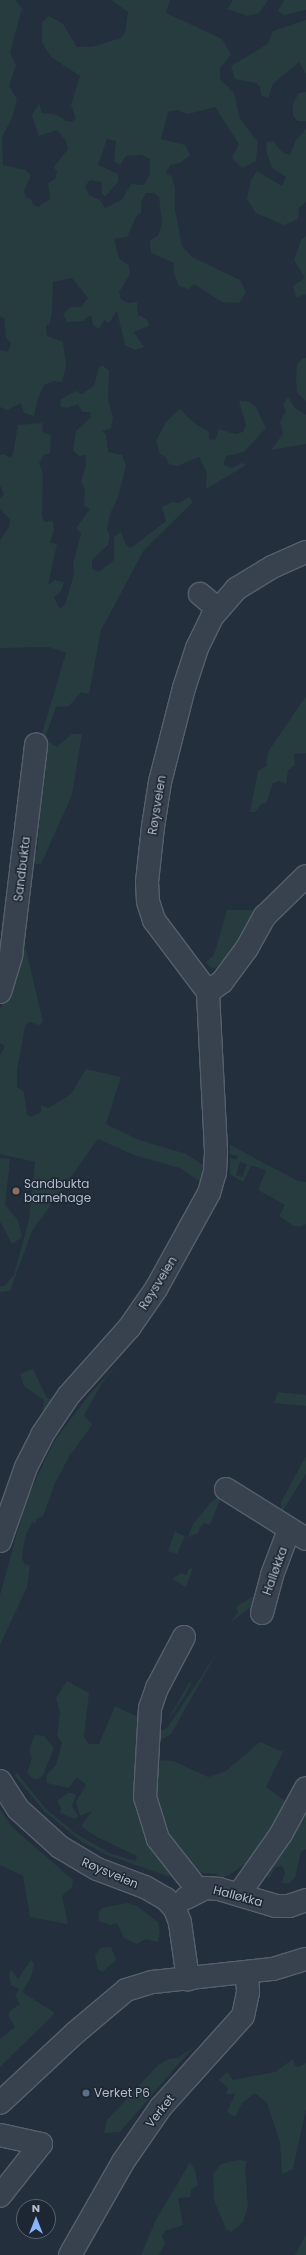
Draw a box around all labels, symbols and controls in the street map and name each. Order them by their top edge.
street label: Røysveien [145,774,169,836]
street label: Sandbukta [11,836,33,902]
place label: Sandbukta barnehage [24,1177,91,1205]
marker: Sandbukta barnehage [11,1186,21,1196]
street label: Røysveien [136,1254,180,1312]
street label: Halløkka [260,1545,290,1597]
street label: Røysveien [79,1855,141,1891]
street label: Halløkka [212,1883,264,1909]
place label: Verket P6 [94,2086,150,2100]
marker: Verket P6 [81,2088,91,2098]
street label: Verket [143,2092,177,2130]
north arrow [16,2199,56,2239]
text: N [32,2200,40,2216]

